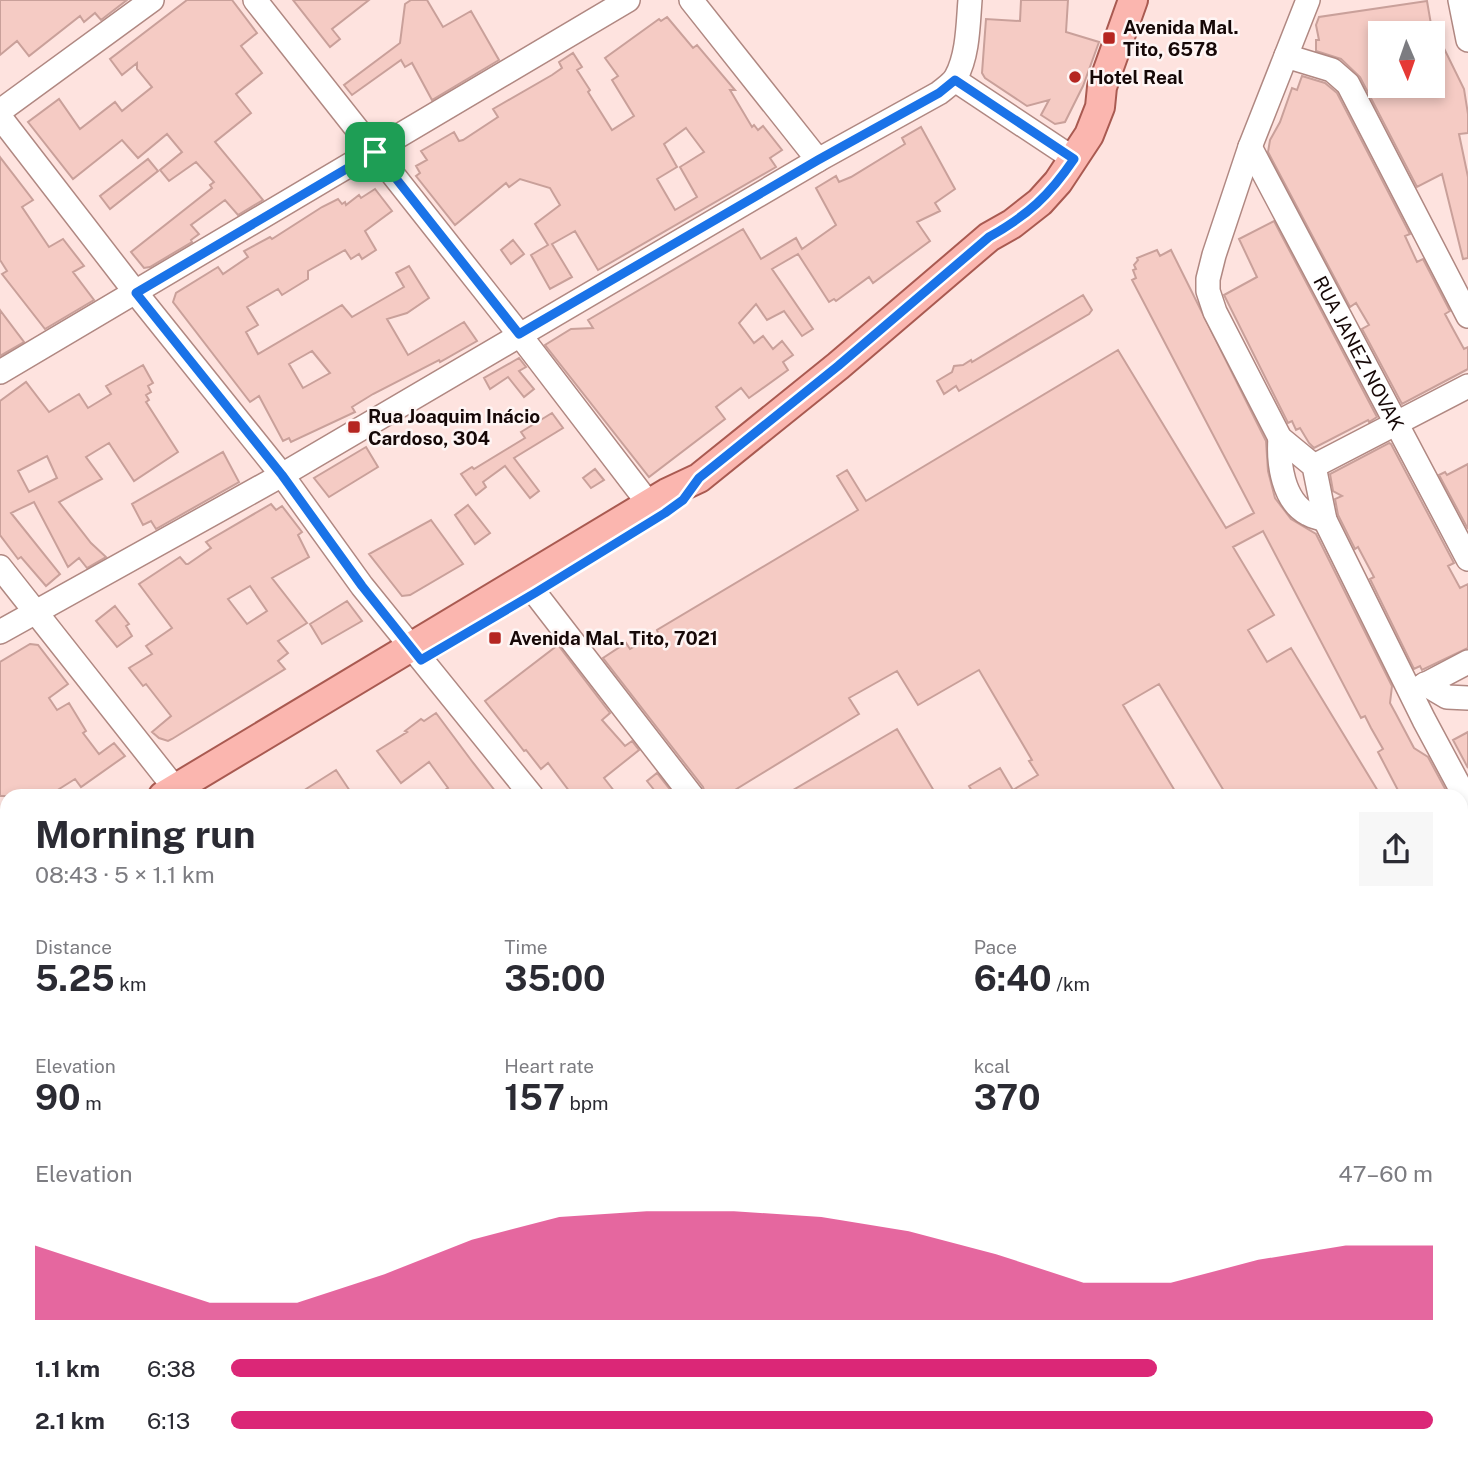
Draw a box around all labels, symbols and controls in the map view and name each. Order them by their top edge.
place label: Avenida Mal. Tito, 6578 [1123,16,1239,60]
north arrow [1368,21,1446,98]
map controls [1368,21,1445,98]
marker: Avenida Mal. Tito, 6578 [1101,30,1117,46]
place label: Hotel Real [1089,66,1184,88]
marker: Hotel Real [1067,69,1083,85]
pin [345,122,405,182]
icon: arrive [356,133,394,171]
street label: RUA JANEZ NOVAK [1309,272,1409,434]
place label: Rua Joaquim Inácio Cardoso, 304 [368,405,540,449]
marker: Rua Joaquim Inácio Cardoso, 304 [346,419,362,435]
place label: Avenida Mal. Tito, 7021 [509,627,718,649]
marker: Avenida Mal. Tito, 7021 [487,630,503,646]
text: Morning run [35,812,256,857]
button: share [1359,812,1433,886]
text: 08:43 · 5 × 1.1 km [35,861,215,888]
text: Distance [35,936,112,958]
text: Time [504,936,548,958]
text: Pace [974,936,1017,958]
text: 5.25 [35,958,115,999]
text: 35:00 [504,958,606,999]
text: 6:40 [974,958,1052,999]
text: km [115,973,146,995]
text: /km [1052,973,1090,995]
text: Elevation [35,1055,116,1077]
text: Heart rate [504,1055,594,1077]
text: kcal [974,1055,1010,1077]
text: 90 [35,1077,81,1118]
text: 157 [504,1077,565,1118]
text: 370 [974,1077,1041,1118]
text: m [81,1092,102,1114]
text: bpm [565,1092,609,1114]
text: Elevation [35,1160,133,1187]
text: 47–60 m [1338,1160,1433,1187]
text: 1.1 km [35,1355,100,1382]
text: 6:38 [147,1355,196,1382]
text: 2.1 km [35,1407,105,1434]
text: 6:13 [147,1407,190,1434]

